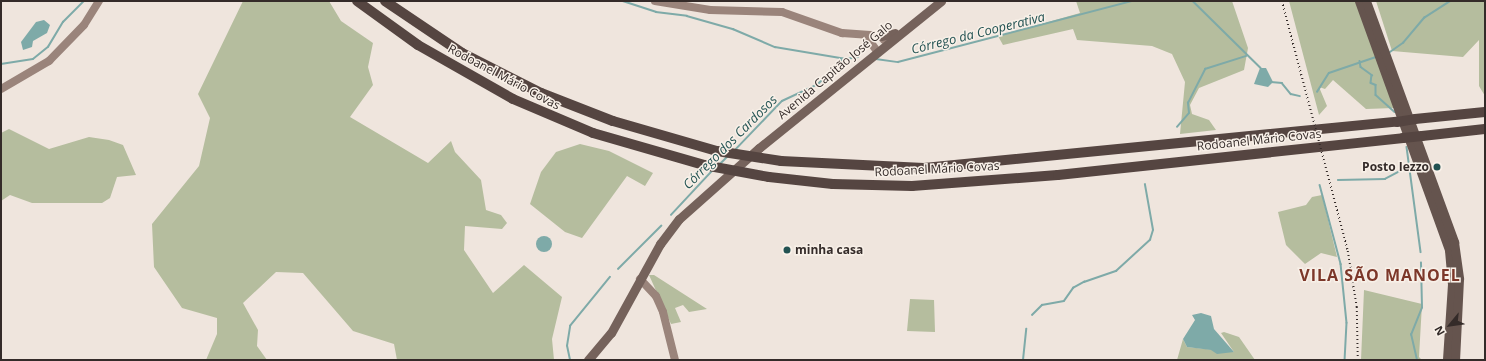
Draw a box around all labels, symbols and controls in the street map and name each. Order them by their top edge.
water label: Córrego da Cooperativa [910,9,1046,57]
street label: Avenida Capitão José Galo [775,18,895,122]
street label: Rodoanel Mário Covas [445,41,563,113]
water label: Córrego dos Cardosos [680,92,780,192]
street label: Rodoanel Mário Covas [1196,126,1322,154]
street label: Rodoanel Mário Covas [874,159,1000,179]
place label: Posto Iezzo [1362,160,1429,174]
marker: Posto Iezzo [1432,162,1442,172]
place label: minha casa [795,243,863,257]
marker: minha casa [782,245,792,255]
district label: VILA SÃO MANOEL [1299,265,1461,285]
north arrow [1430,305,1470,345]
text: N [1430,324,1448,339]

